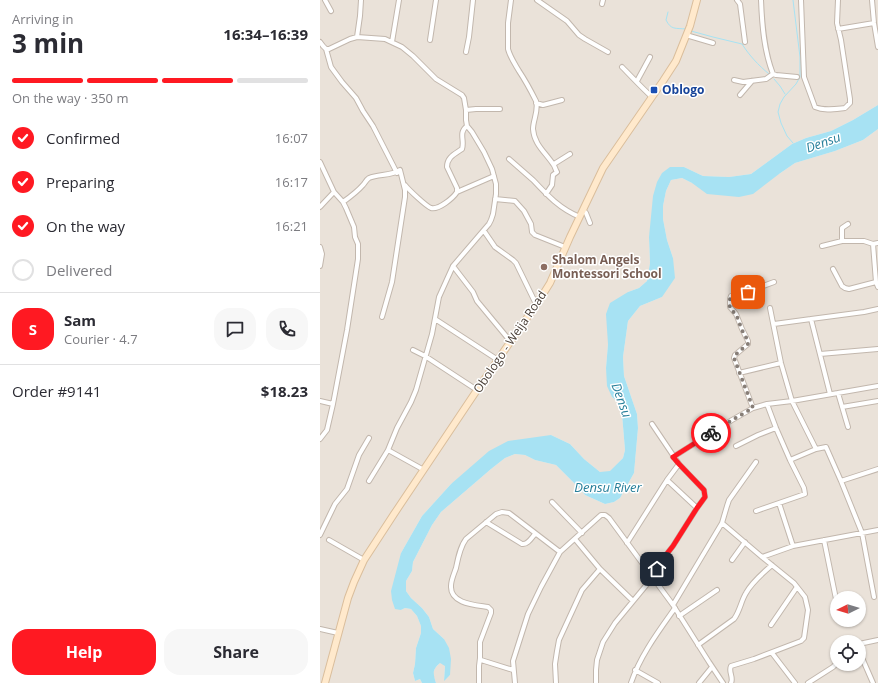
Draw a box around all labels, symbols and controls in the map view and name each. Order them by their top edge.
text: Arriving in [12,10,74,28]
text: 16:34–16:39 [223,24,308,44]
text: 3 min [12,25,84,61]
place label: Oblogo [662,81,704,98]
marker: Oblogo [649,85,659,95]
text: On the way · 350 m [12,89,128,107]
icon: check [12,127,34,149]
water label: Densu [803,127,843,157]
text: Confirmed [46,128,120,148]
text: 16:07 [275,129,308,147]
icon: check [12,171,34,193]
text: Preparing [46,172,114,192]
text: 16:17 [275,173,308,191]
icon: check [12,215,34,237]
text: On the way [46,216,125,236]
text: 16:21 [275,217,308,235]
place label: Shalom Angels Montessori School [552,251,662,282]
text: Delivered [46,260,113,280]
marker: Shalom Angels Montessori School [539,262,549,272]
pin [731,275,765,309]
icon: bag [737,281,759,303]
street label: Obologo - Weija Road [469,287,550,396]
button: chat [214,308,256,350]
button: phone [266,308,308,350]
text: Sam [64,310,96,330]
text: S [29,319,37,339]
text: Courier · 4.7 [64,330,138,348]
water label: Densu [607,380,637,420]
text: Order #9141 [12,381,101,401]
text: $18.23 [261,381,308,401]
courier [691,413,731,453]
icon: bike [700,422,722,444]
water label: Densu River [574,478,643,496]
pin [640,552,674,586]
icon: home [646,558,668,580]
north arrow [830,591,866,627]
map controls [830,591,866,671]
button: Help [12,629,156,675]
button: Share [164,629,308,675]
button: locate [830,635,866,671]

